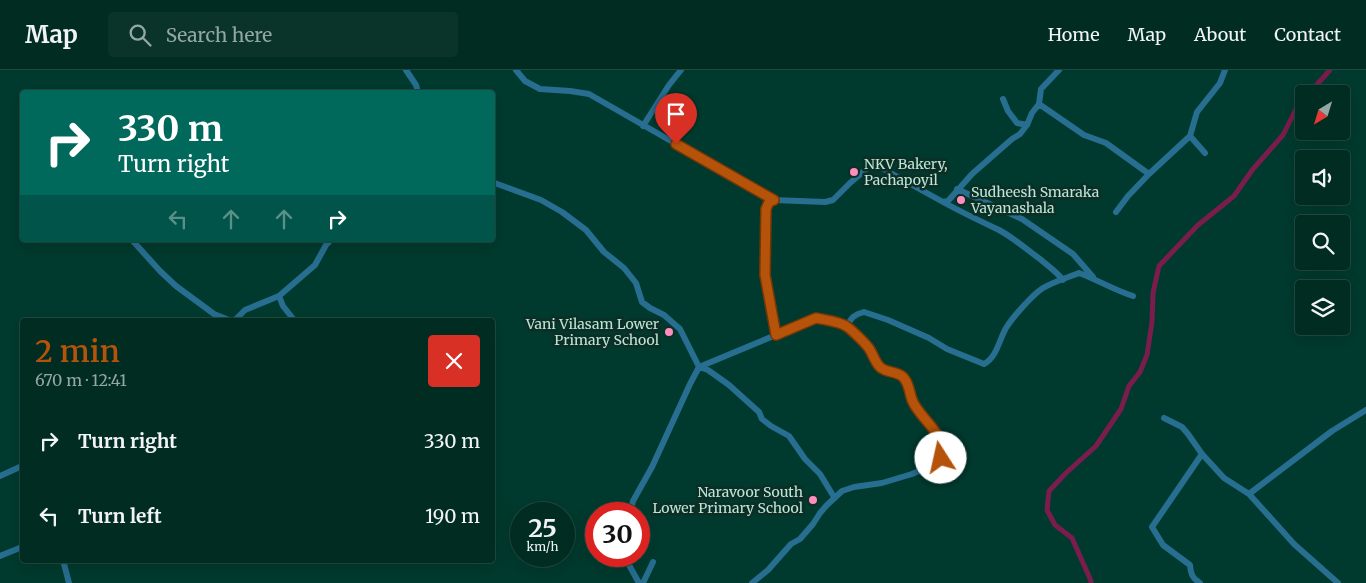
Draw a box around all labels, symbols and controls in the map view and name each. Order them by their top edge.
search box [108,12,458,57]
text: Map [25,19,78,50]
icon: search [126,21,154,49]
text: Search here [166,23,272,47]
text: Home [1048,23,1100,46]
text: Map [1128,23,1166,46]
text: About [1194,23,1246,46]
text: Contact [1274,23,1341,46]
north arrow [1295,85,1350,140]
map controls [1295,85,1350,335]
pin [655,93,697,144]
icon: arrive [662,100,690,128]
text: 330 m [118,107,223,151]
icon: right [35,110,100,175]
text: Turn right [118,150,229,178]
button: sound [1295,150,1350,205]
place label: NKV Bakery, Pachapoyil [864,155,948,189]
marker: NKV Bakery, Pachapoyil [848,166,860,178]
place label: Sudheesh Smaraka Vayanashala [970,183,1100,217]
marker: Sudheesh Smaraka Vayanashala [955,194,967,206]
icon: left [164,205,192,233]
icon: ahead [217,205,245,233]
icon: ahead [270,205,298,233]
icon: right [323,205,351,233]
button: search [1295,215,1350,270]
button: layers [1295,280,1350,335]
place label: Vani Vilasam Lower Primary School [525,315,660,349]
marker: Vani Vilasam Lower Primary School [663,326,675,338]
text: 2 min [35,332,120,370]
button: close [428,335,480,387]
text: 670 m · 12:41 [35,370,127,390]
icon: right [35,427,63,455]
text: Turn right [78,429,177,453]
text: 330 m [424,429,480,453]
position arrow [914,431,966,483]
place label: Naravoor South Lower Primary School [653,483,804,517]
marker: Naravoor South Lower Primary School [807,494,819,506]
icon: left [35,502,63,530]
speed limit sign: 30 [585,502,650,567]
text: Turn left [78,504,162,528]
text: 190 m [425,504,480,528]
text: 25 [528,512,557,544]
text: km/h [527,539,558,554]

